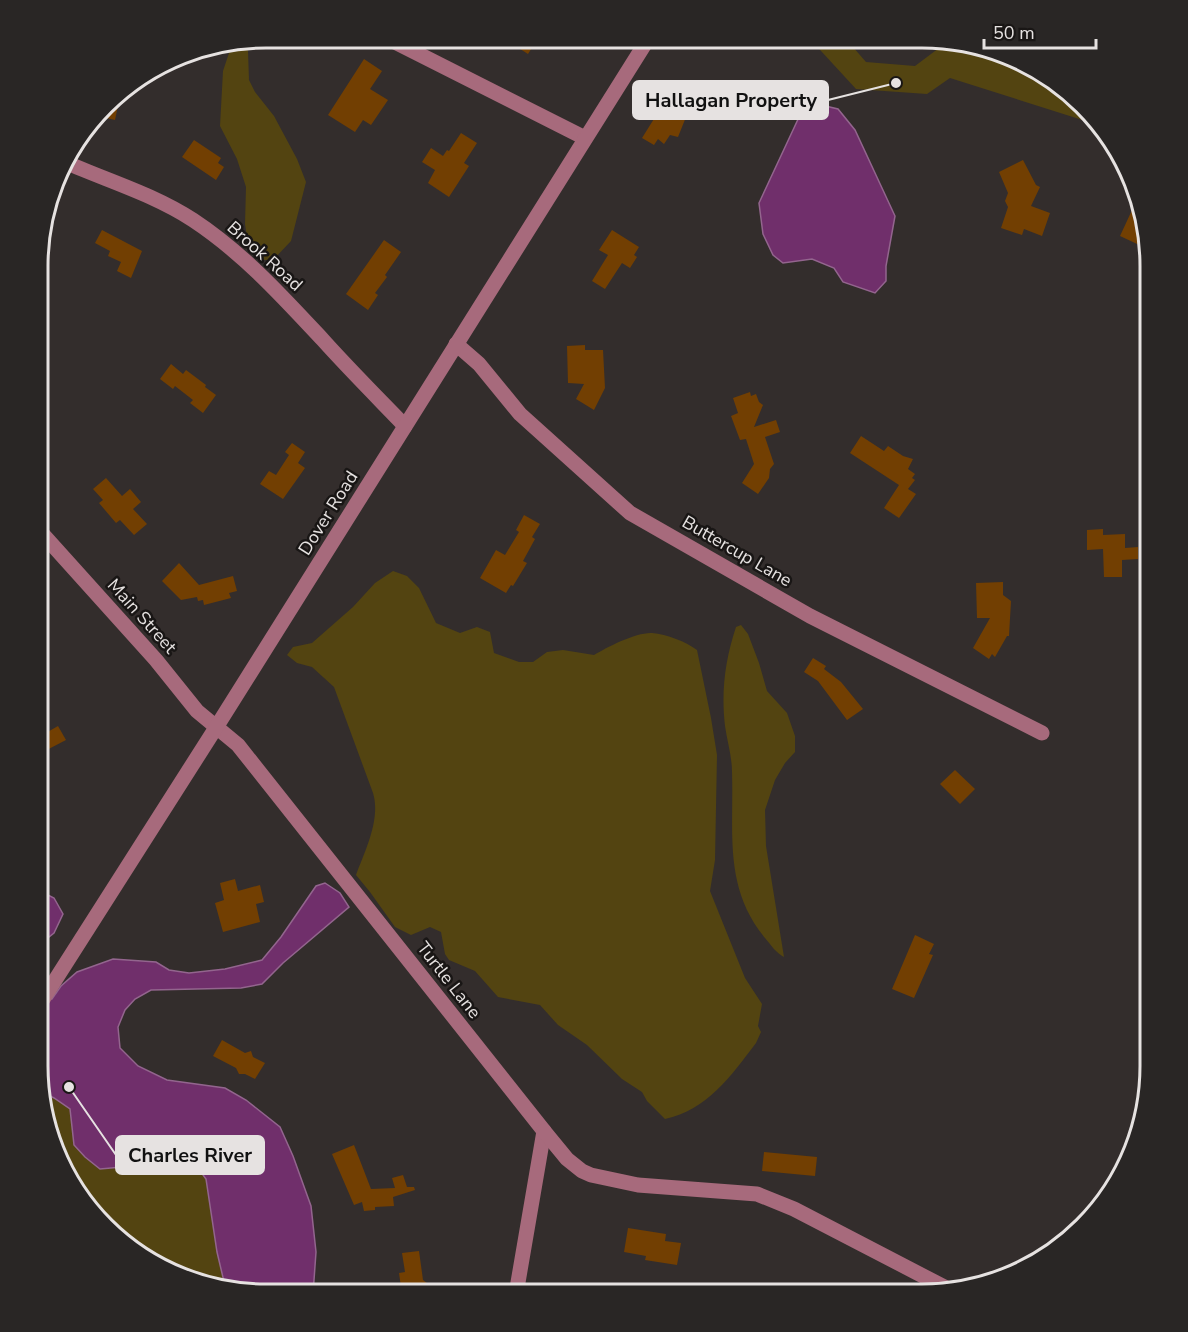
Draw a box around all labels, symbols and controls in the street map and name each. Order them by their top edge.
scale bar [984,12,1096,50]
text: 50 m [993,21,1035,45]
callout: Hallagan Property [633,81,828,119]
text: Hallagan Property [645,87,817,114]
street label: Brook Road [222,216,308,296]
street label: Dover Road [293,466,363,560]
street label: Buttercup Lane [678,510,796,592]
street label: Main Street [102,573,183,659]
street label: Turtle Lane [411,937,487,1023]
callout: Charles River [116,1136,264,1174]
text: Charles River [128,1142,252,1169]

